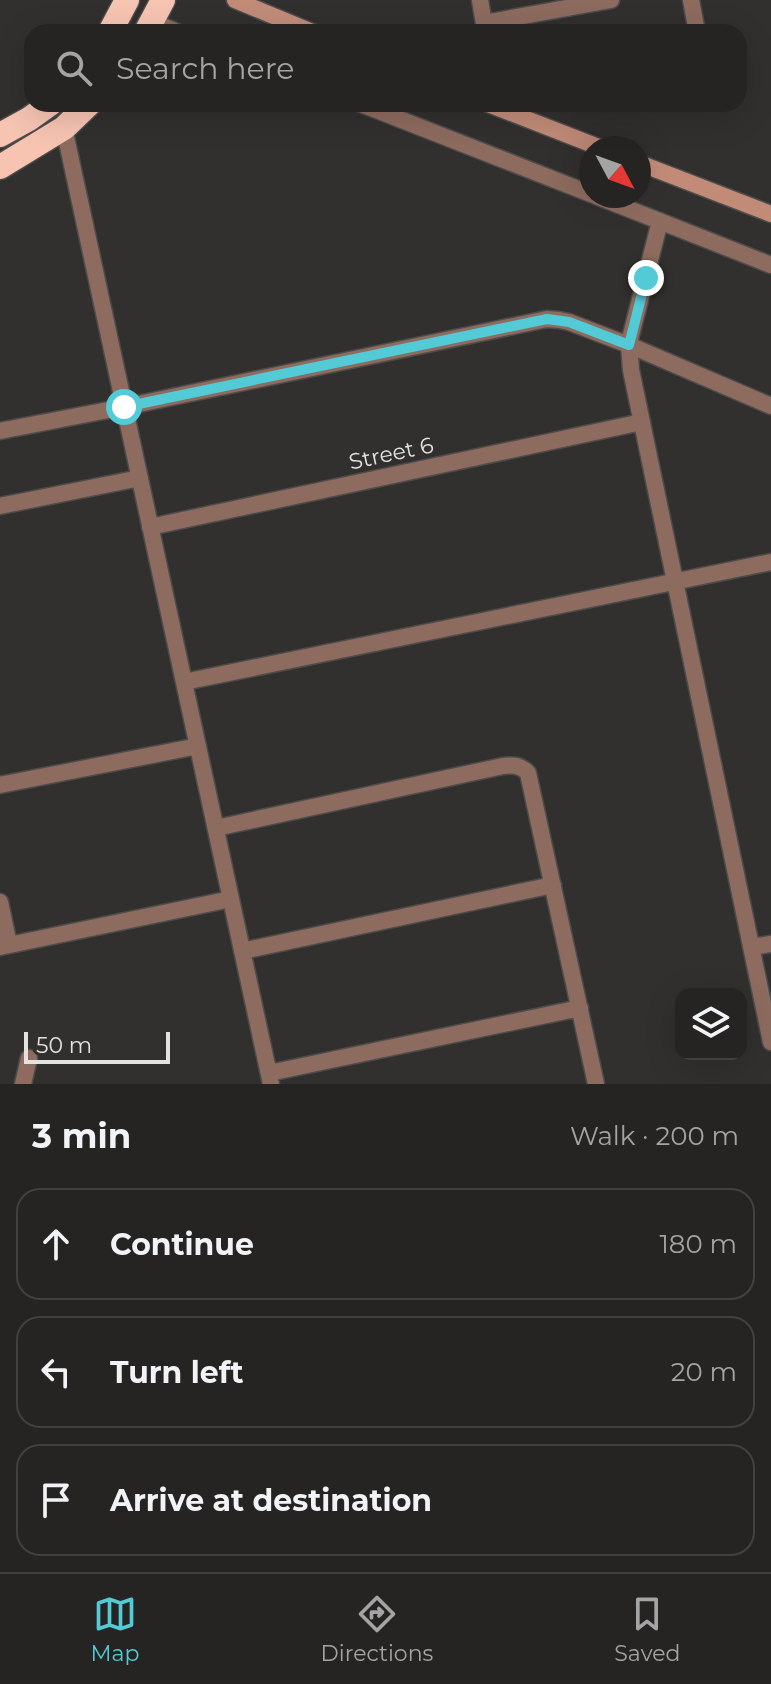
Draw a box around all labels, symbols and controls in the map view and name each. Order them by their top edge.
search box [24,24,747,112]
icon: search [52,46,96,90]
text: Search here [116,50,294,87]
north arrow [579,136,651,208]
route end [628,260,664,296]
route start [106,389,142,425]
street label: Street 6 [346,431,436,476]
map controls [675,988,747,1060]
button: layers [675,988,747,1060]
scale bar [24,1028,170,1064]
text: 50 m [36,1032,92,1059]
text: 3 min [32,1115,131,1157]
text: Walk · 200 m [570,1120,739,1152]
icon: ahead [34,1222,78,1266]
text: Continue [110,1226,254,1263]
text: 180 m [659,1228,737,1260]
icon: left [34,1350,78,1394]
text: Turn left [110,1354,243,1391]
text: 20 m [671,1356,737,1388]
icon: arrive [34,1478,78,1522]
text: Arrive at destination [110,1482,432,1519]
tab: Map [91,1592,139,1667]
tab: Directions [321,1592,433,1667]
tab: Saved [614,1592,680,1667]

